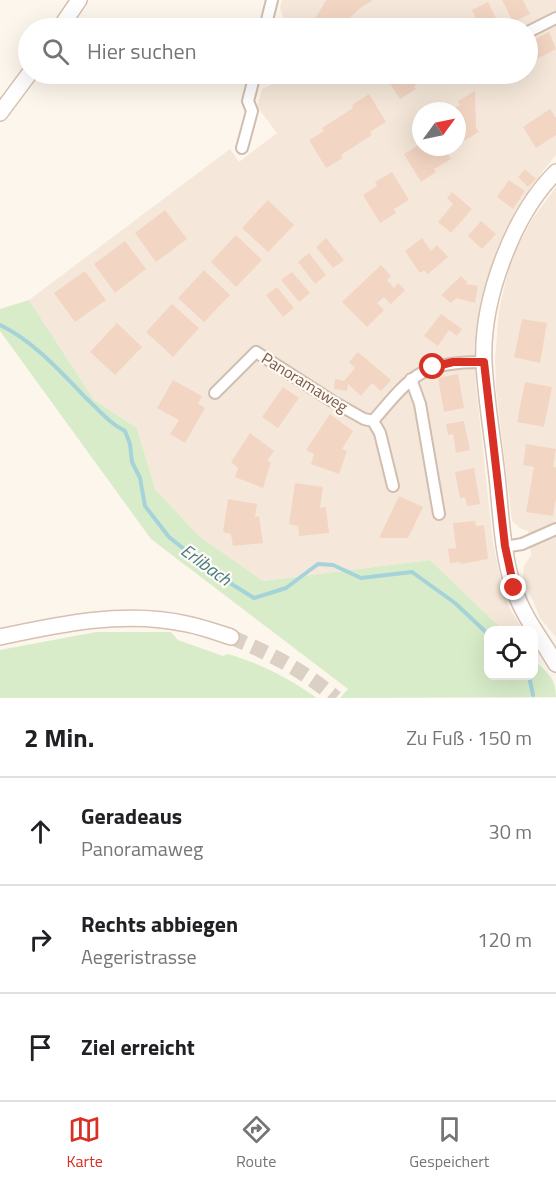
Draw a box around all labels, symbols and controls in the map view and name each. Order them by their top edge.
search box [18,18,538,84]
text: Hier suchen [87,34,196,68]
icon: search [39,35,72,68]
north arrow [412,102,466,156]
street label: Panoramaweg [257,346,353,418]
route start [419,353,445,379]
water label: Erlibach [175,537,238,593]
route end [500,574,526,600]
map controls [484,626,538,680]
button: locate [484,626,538,680]
text: 2 Min. [24,718,94,757]
text: Zu Fuß · 150 m [406,722,532,753]
text: Geradeaus [81,799,182,833]
icon: ahead [24,815,57,848]
text: 30 m [488,816,532,847]
text: Panoramaweg [81,833,203,864]
text: Rechts abbiegen [81,907,238,941]
icon: right [24,923,57,956]
text: 120 m [477,924,532,955]
text: Aegeristrasse [81,941,197,972]
text: Ziel erreicht [81,1030,195,1064]
icon: arrive [24,1031,57,1064]
tab: Karte [67,1113,103,1173]
tab: Route [236,1113,276,1173]
tab: Gespeichert [409,1113,489,1173]

